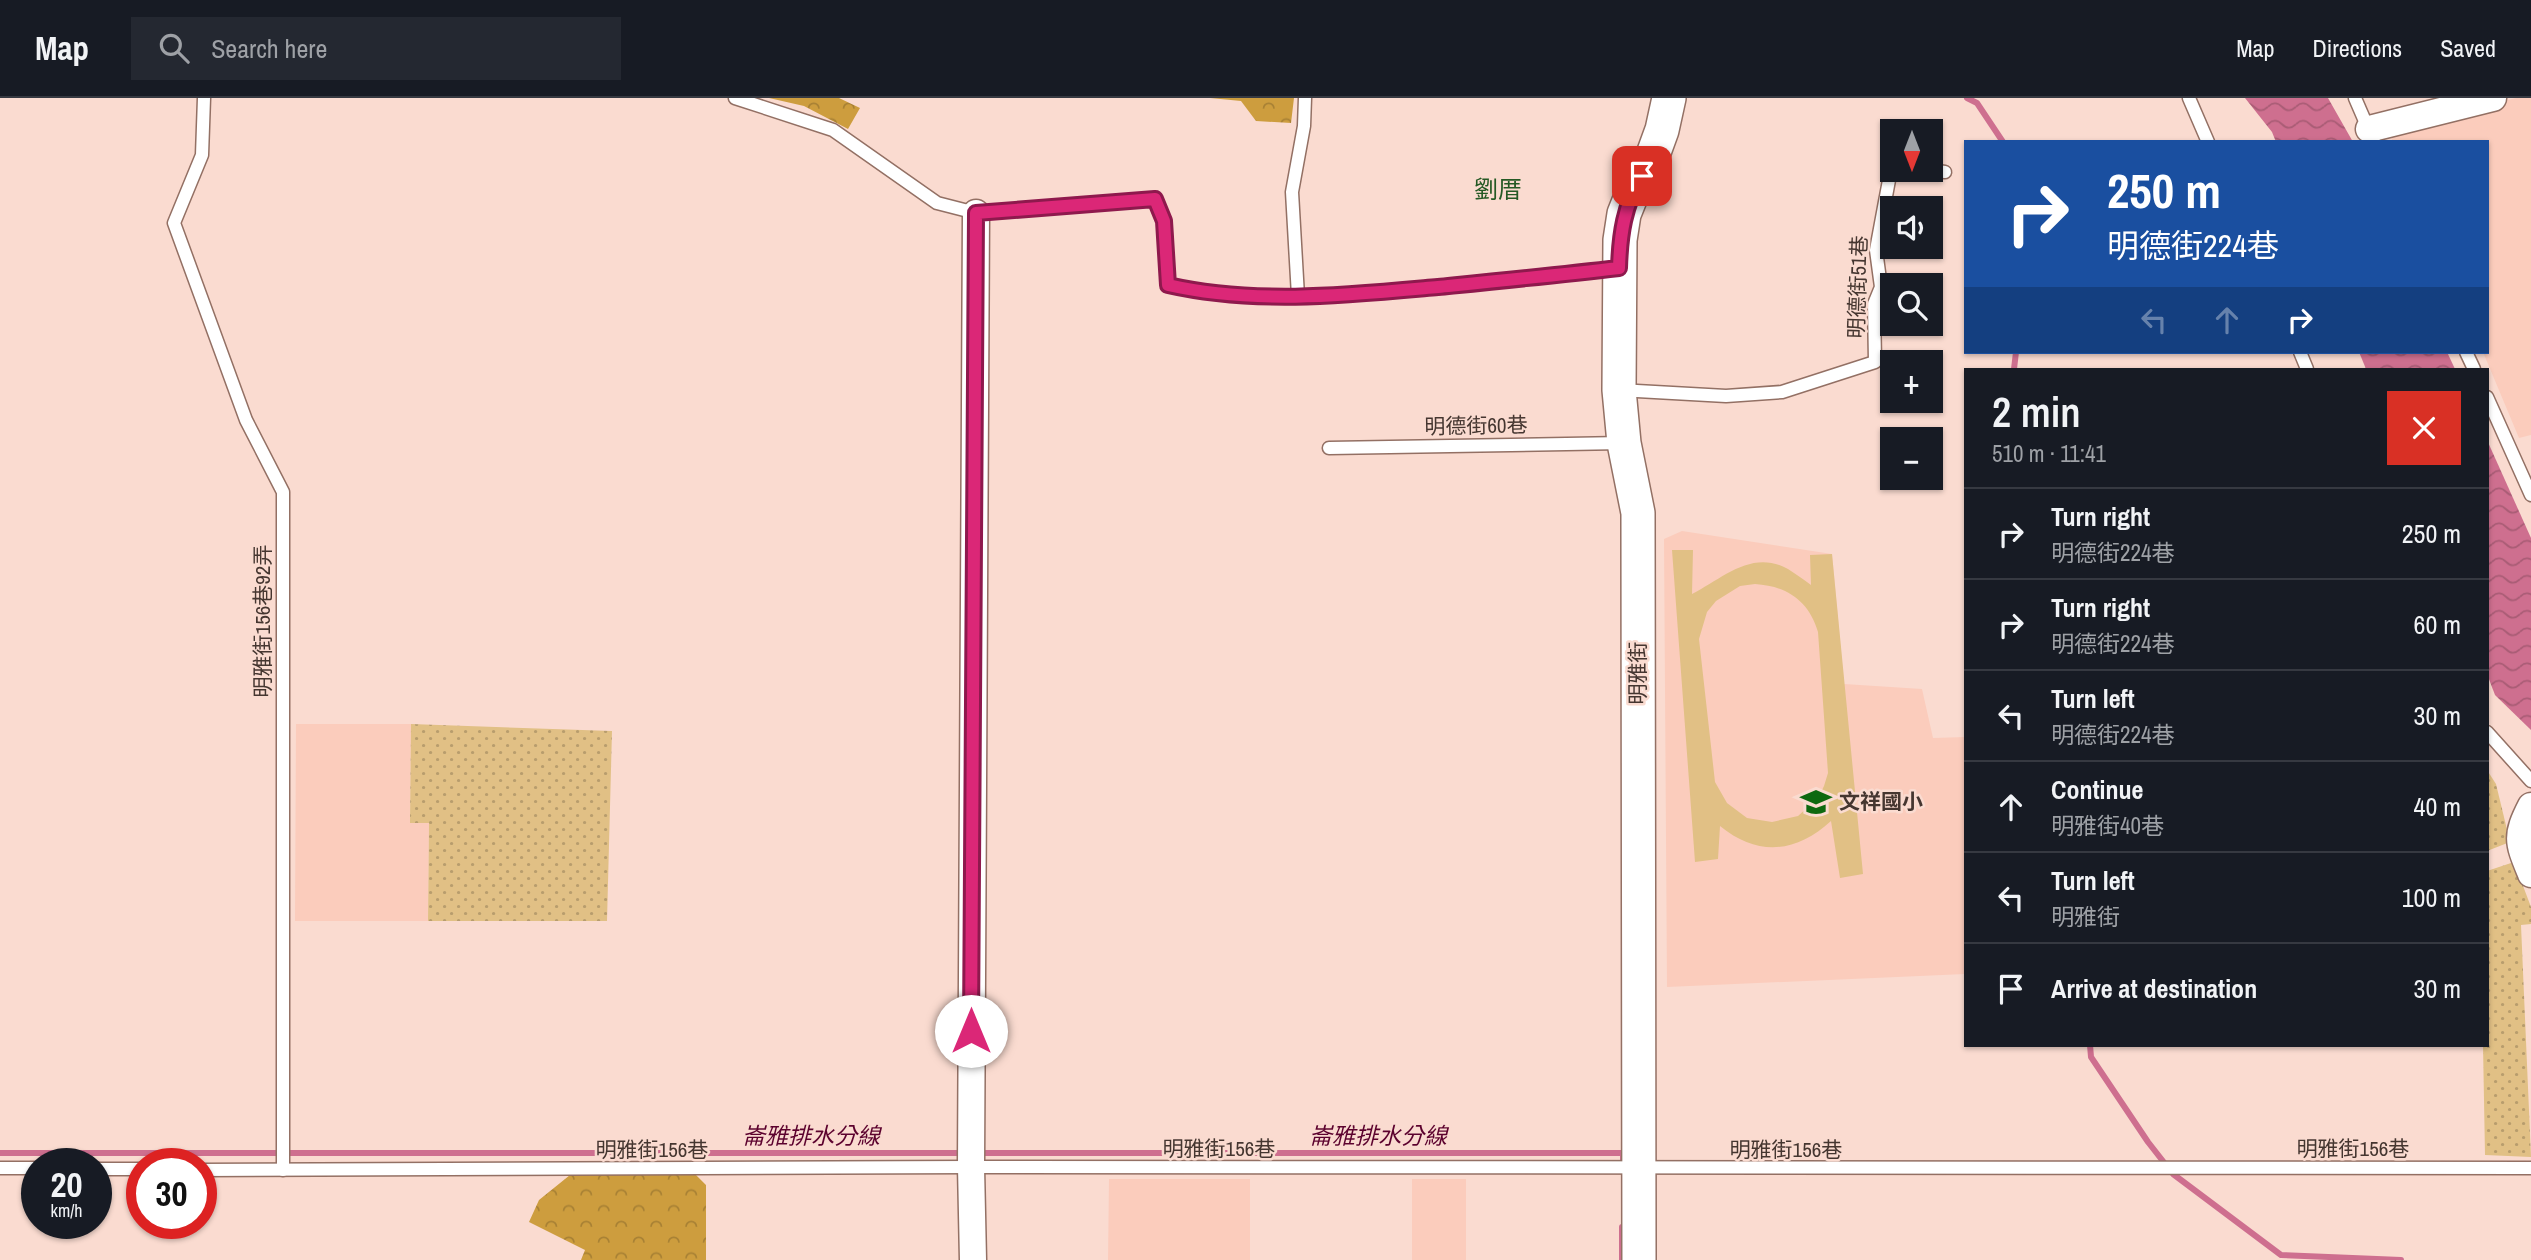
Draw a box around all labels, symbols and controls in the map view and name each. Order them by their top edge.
search box [131,17,621,80]
text: Map [35,26,89,70]
icon: search [155,29,193,67]
text: Search here [211,31,327,66]
text: Map [2236,32,2274,64]
text: Directions [2312,32,2402,64]
text: Saved [2440,32,2496,64]
north arrow [1880,119,1942,182]
map controls [1880,119,1943,490]
pin [1612,146,1672,206]
icon: arrive [1623,157,1661,195]
text: 250 m [2107,157,2221,223]
icon: right [1992,168,2083,259]
district label: 劉厝 [1474,173,1522,205]
button: sound [1880,196,1943,259]
text: 明德街224巷 [2107,224,2279,267]
street label: 明德街51巷 [1841,235,1874,339]
button: search [1880,273,1943,336]
icon: left [2135,301,2173,339]
icon: ahead [2208,301,2246,339]
icon: right [2281,301,2319,339]
button: + [1880,350,1943,413]
text: 2 min [1992,384,2081,440]
button: close [2387,391,2461,465]
street label: 明德街60巷 [1424,410,1528,441]
button: − [1880,427,1943,490]
text: 510 m · 11:41 [1992,438,2106,469]
text: Turn right [2051,499,2150,534]
icon: right [1992,515,2030,553]
text: 250 m [2402,516,2461,551]
text: 明德街224巷 [2051,537,2174,568]
street label: 明雅街156巷92弄 [248,545,277,697]
text: Turn right [2051,590,2150,625]
icon: right [1992,606,2030,644]
text: 60 m [2414,607,2461,642]
text: 明德街224巷 [2051,628,2174,659]
street label: 明雅街 [1623,642,1652,705]
text: Turn left [2051,681,2135,716]
icon: left [1992,697,2030,735]
text: 30 m [2414,698,2461,733]
text: 明德街224巷 [2051,719,2174,750]
text: Continue [2051,772,2143,807]
school or university icon: 文祥國小 [1799,785,1833,819]
place label: 文祥國小 [1839,787,1923,816]
icon: ahead [1992,788,2030,826]
text: 40 m [2414,789,2461,824]
text: 明雅街40巷 [2051,810,2164,841]
text: Turn left [2051,863,2135,898]
icon: left [1992,879,2030,917]
text: 100 m [2402,880,2461,915]
text: 明雅街 [2051,901,2120,932]
icon: arrive [1992,970,2030,1008]
text: Arrive at destination [2051,971,2257,1006]
text: 30 m [2414,971,2461,1006]
position arrow [934,994,1008,1068]
water label: 崙雅排水分線 [742,1120,883,1151]
water label: 崙雅排水分線 [1309,1120,1450,1151]
street label: 明雅街156巷 [1163,1134,1275,1163]
street label: 明雅街156巷 [2297,1134,2409,1163]
street label: 明雅街156巷 [596,1135,708,1164]
street label: 明雅街156巷 [1730,1135,1842,1164]
speed limit sign: 30 [126,1148,217,1239]
text: 20 [51,1161,82,1208]
text: km/h [51,1198,83,1223]

